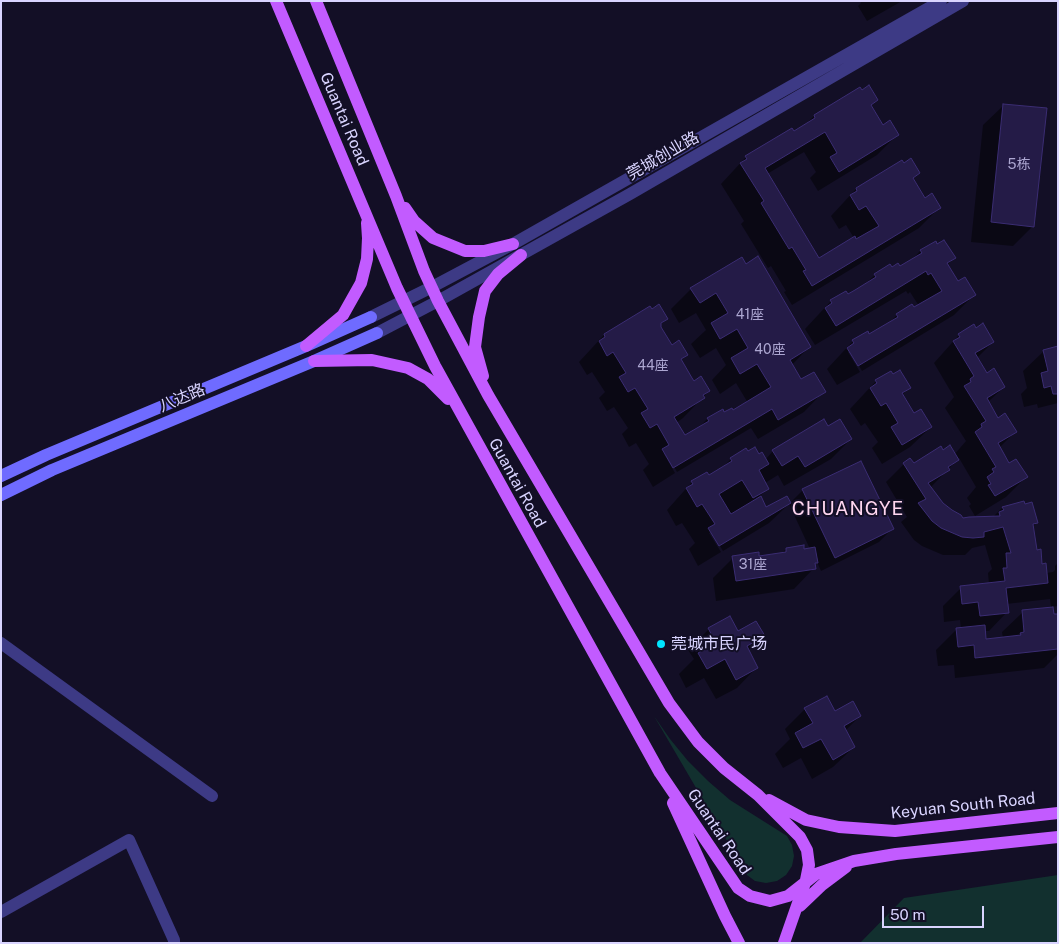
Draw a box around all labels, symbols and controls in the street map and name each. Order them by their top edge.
street label: Guantai Road [316,69,372,169]
street label: 莞城创业路 [624,128,702,184]
house number: 5栋 [1008,157,1030,173]
house number: 41座 [736,307,764,323]
house number: 40座 [754,342,786,358]
house number: 44座 [637,358,669,374]
street label: 八达路 [156,380,208,416]
street label: Guantai Road [484,435,550,531]
district label: CHUANGYE [791,498,905,520]
house number: 31座 [739,557,767,573]
place label: 莞城市民广场 [671,634,767,654]
marker: 莞城市民广场 [655,638,667,650]
street label: Guantai Road [683,785,755,879]
street label: Keyuan South Road [890,789,1036,823]
scale bar [884,896,986,928]
text: 50 m [890,906,925,923]

